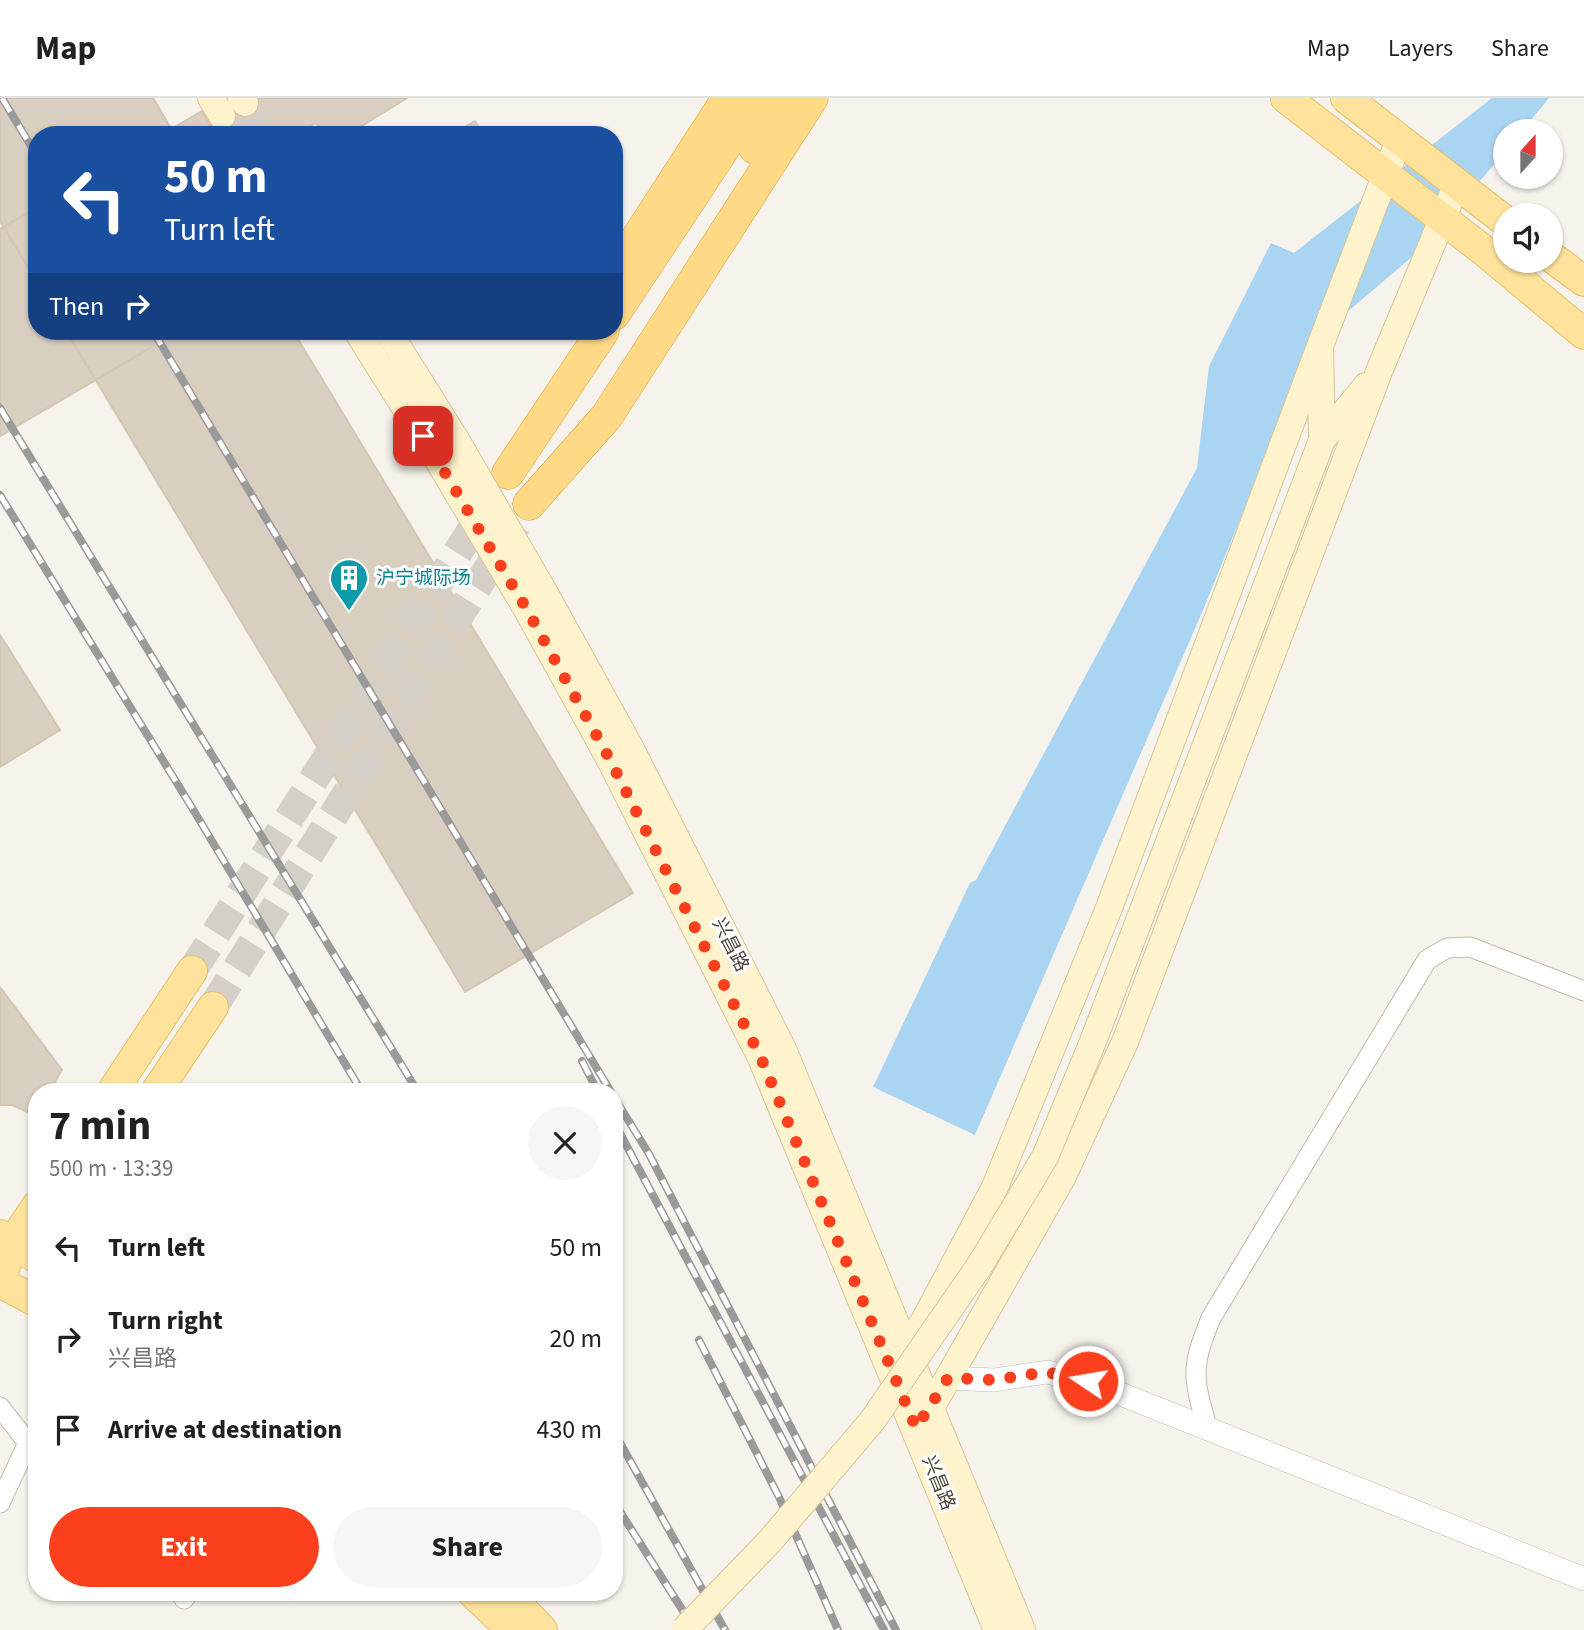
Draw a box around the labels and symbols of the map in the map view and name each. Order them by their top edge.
north arrow [1493,119,1563,189]
pin [393,406,453,466]
building icon: 沪宁城际场 [328,557,370,612]
place label: 沪宁城际场 [376,565,471,592]
street label: 兴昌路 [705,913,755,977]
position arrow [1051,1344,1125,1418]
street label: 兴昌路 [915,1452,961,1514]

